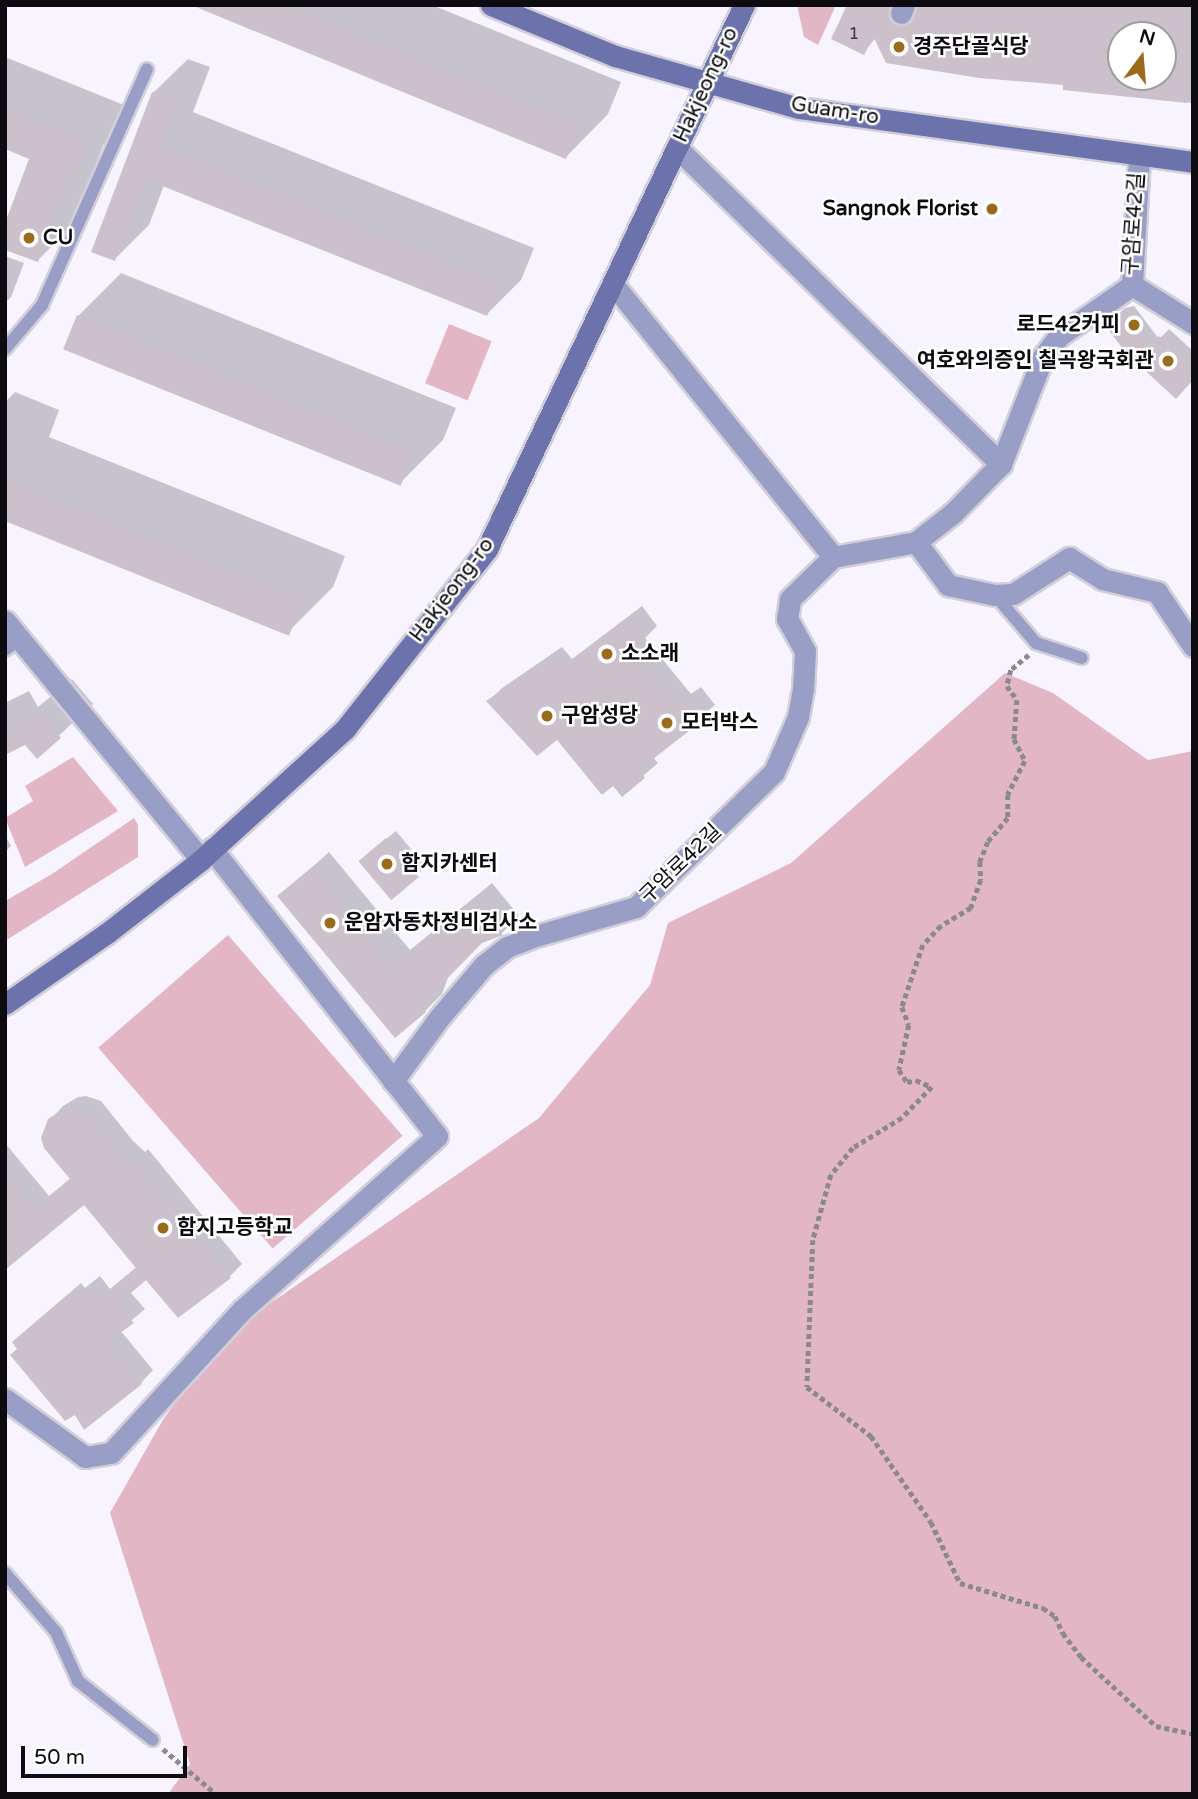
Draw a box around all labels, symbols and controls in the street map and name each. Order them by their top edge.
north arrow [1107,21,1177,91]
house number: 1 [848,22,860,44]
street label: Hakjeong-ro [668,23,744,147]
text: N [1137,25,1158,50]
place label: 경주단골식당 [913,34,1029,60]
marker: 경주단골식당 [891,39,907,55]
street label: Guam-ro [789,92,881,130]
street label: 구암로42길 [1118,171,1150,277]
place label: Sangnok Florist [823,196,978,222]
marker: Sangnok Florist [984,201,1000,217]
place label: CU [43,225,74,251]
marker: CU [21,230,37,246]
place label: 로드42커피 [1016,312,1120,338]
marker: 로드42커피 [1126,317,1142,333]
place label: 여호와의증인 칠곡왕국회관 [917,348,1154,374]
marker: 여호와의증인 칠곡왕국회관 [1160,353,1176,369]
street label: Hakjeong-ro [405,533,499,647]
place label: 소소래 [621,641,679,667]
marker: 소소래 [599,646,615,662]
place label: 구암성당 [561,703,638,729]
marker: 구암성당 [539,708,555,724]
place label: 모터박스 [681,710,758,736]
marker: 모터박스 [659,715,675,731]
street label: 구암로42길 [635,819,727,909]
place label: 함지카센터 [401,851,498,877]
marker: 함지카센터 [379,856,395,872]
place label: 운암자동차정비검사소 [344,910,537,936]
marker: 운암자동차정비검사소 [322,915,338,931]
place label: 함지고등학교 [177,1215,293,1241]
marker: 함지고등학교 [155,1220,171,1236]
scale bar [24,1732,191,1776]
text: 50 m [34,1745,85,1770]

